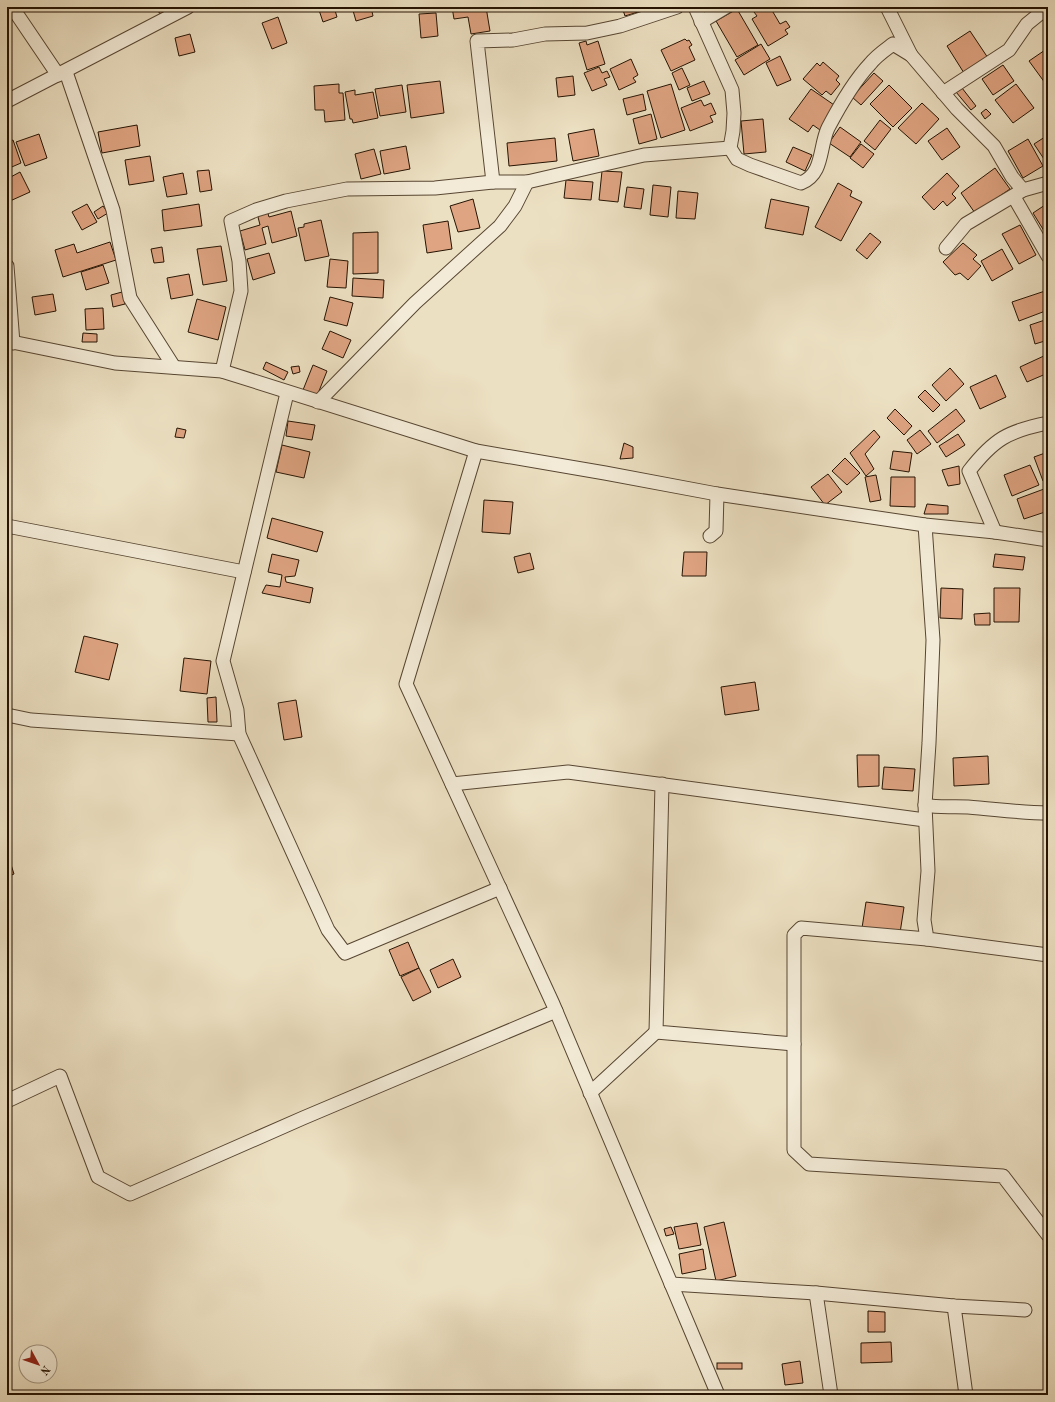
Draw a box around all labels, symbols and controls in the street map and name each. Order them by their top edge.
north arrow [18,1344,58,1384]
text: N [37,1363,51,1377]

